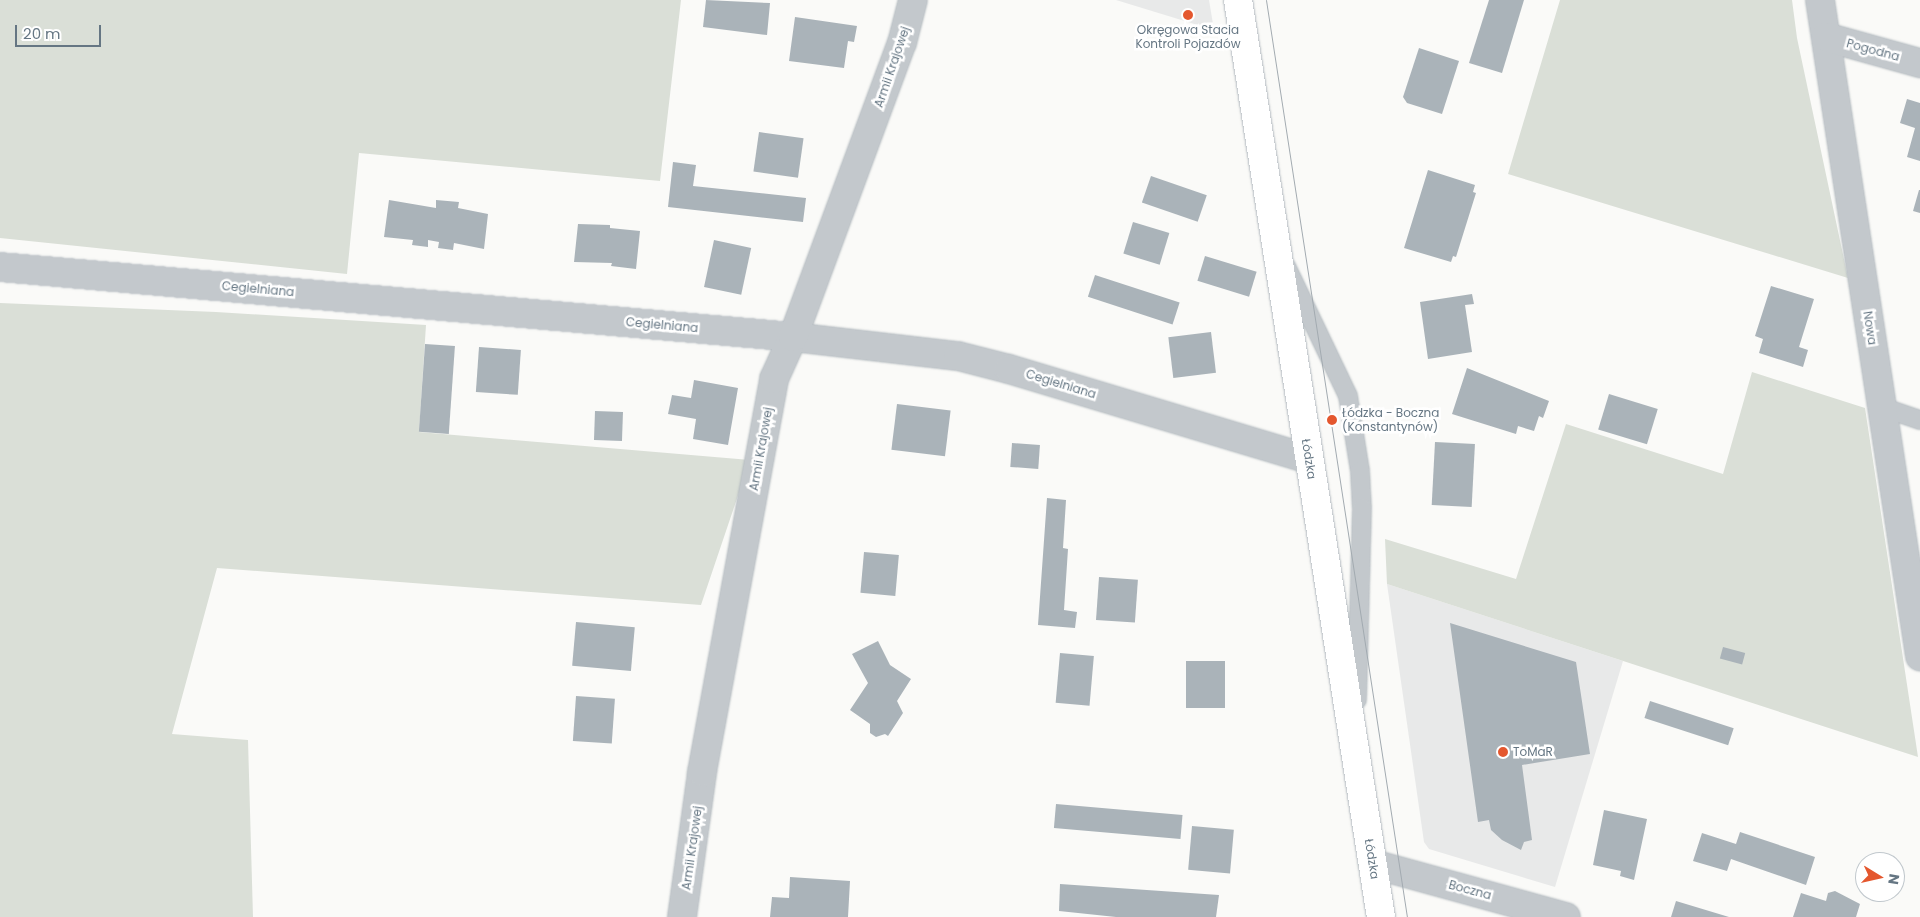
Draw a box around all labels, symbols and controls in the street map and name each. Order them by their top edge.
marker: Okręgowa Stacja Kontroli Pojazdów [1182,9,1194,21]
scale bar [18,15,104,47]
text: 20 m [23,23,61,44]
place label: Okręgowa Stacja Kontroli Pojazdów [1136,23,1240,51]
street label: Armii Krajowej [871,25,913,109]
street label: Pogodna [1845,36,1901,64]
street label: Cegielniana [221,279,295,299]
street label: Nowa [1860,310,1880,346]
street label: Cegielniana [625,315,699,335]
street label: Cegielniana [1024,366,1098,402]
street label: Armii Krajowej [747,406,775,492]
place label: Łódzka - Boczna (Konstantynów) [1342,406,1439,434]
marker: Łódzka - Boczna (Konstantynów) [1326,414,1338,426]
street label: Łódzka [1299,438,1319,480]
place label: ToMaR [1513,745,1553,759]
marker: ToMaR [1497,746,1509,758]
street label: Armii Krajowej [679,805,705,891]
street label: Łódzka [1362,838,1382,880]
north arrow [1855,852,1905,902]
text: N [1883,872,1905,886]
street label: Boczna [1447,877,1493,903]

